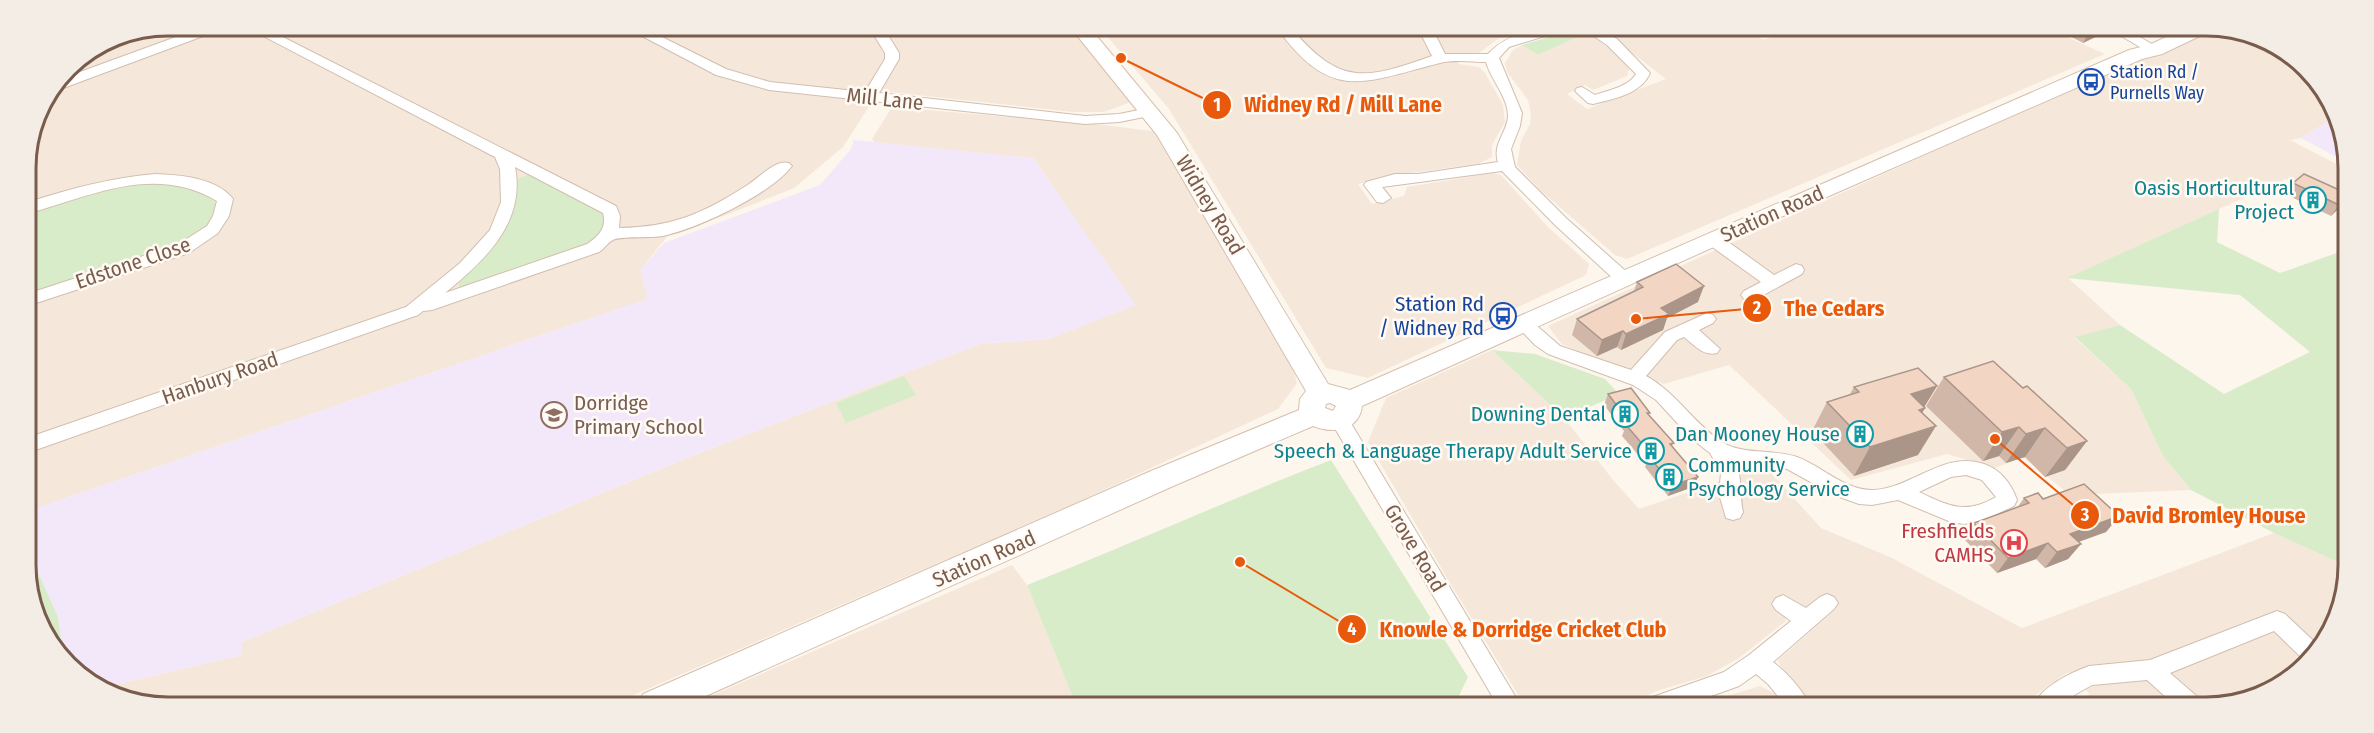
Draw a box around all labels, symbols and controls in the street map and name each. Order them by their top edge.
place label: Station Rd / Purnells Way [2110,61,2204,104]
bus stop icon: Station Rd / Purnells Way [2076,67,2106,97]
street label: Mill Lane [845,82,925,116]
callout: Widney Rd / Mill Lane [1202,85,1454,125]
text: Widney Rd / Mill Lane [1244,91,1442,118]
text: 1 [1213,94,1221,116]
street label: Widney Road [1170,151,1250,259]
place label: Oasis Horticultural Project [2134,175,2294,225]
street label: Station Road [1716,180,1828,248]
building icon: Oasis Horticultural Project [2298,185,2328,215]
street label: Edstone Close [72,231,194,295]
callout: The Cedars [1742,288,1897,328]
place label: Station Rd / Widney Rd [1379,291,1484,341]
text: The Cedars [1784,295,1885,322]
text: 2 [1752,297,1761,319]
bus stop icon: Station Rd / Widney Rd [1488,301,1518,331]
street label: Hanbury Road [158,346,282,410]
place label: Dorridge Primary School [574,390,704,440]
building icon: Downing Dental [1610,399,1640,429]
school or university icon: Dorridge Primary School [539,400,569,430]
place label: Downing Dental [1471,401,1606,427]
building icon: Dan Mooney House [1845,419,1875,449]
place label: Dan Mooney House [1675,421,1840,447]
building icon: Speech & Language Therapy Adult Service [1636,436,1666,466]
place label: Speech & Language Therapy Adult Service [1274,438,1632,464]
place label: Community Psychology Service [1688,452,1850,502]
building icon: Community Psychology Service [1654,462,1684,492]
callout: David Bromley House [2070,495,2318,535]
street label: Grove Road [1379,499,1451,597]
text: David Bromley House [2112,502,2306,529]
text: 3 [2080,504,2090,526]
place label: Freshfields CAMHS [1901,518,1994,568]
street label: Station Road [928,525,1040,593]
hospital icon: Freshfields CAMHS [1999,528,2029,558]
callout: Knowle & Dorridge Cricket Club [1337,609,1679,649]
text: Knowle & Dorridge Cricket Club [1379,616,1667,643]
text: 4 [1347,618,1357,640]

